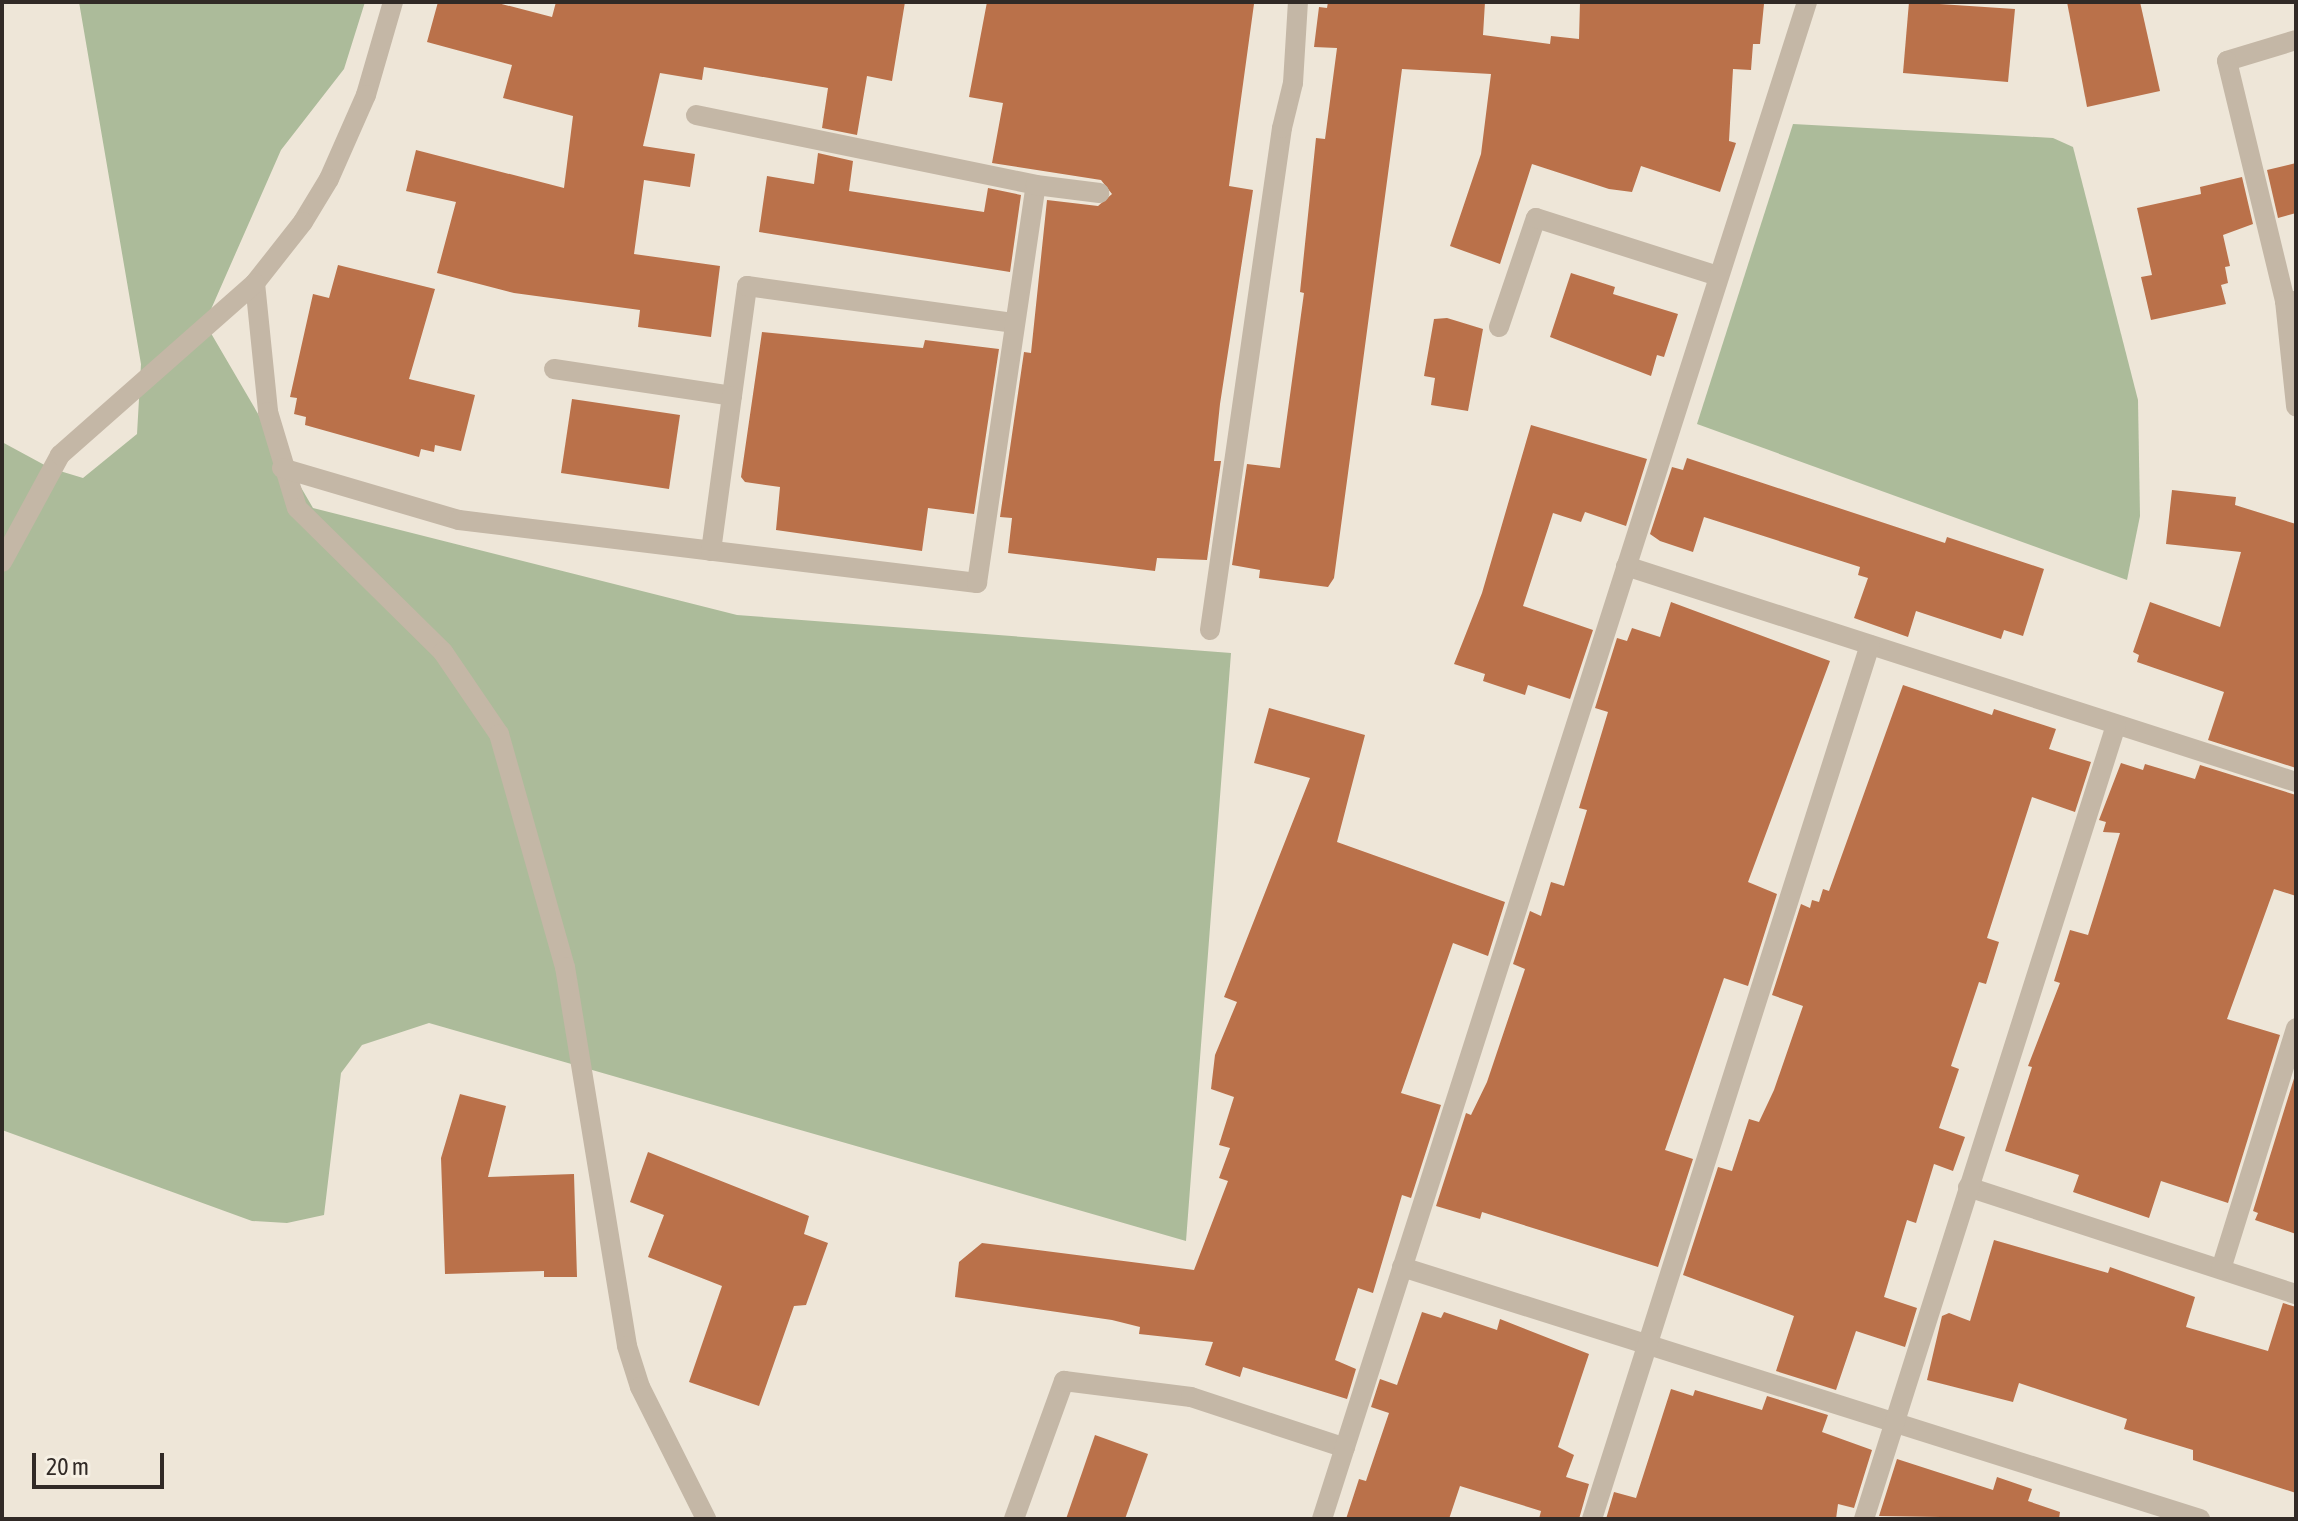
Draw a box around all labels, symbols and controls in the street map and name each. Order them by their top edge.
scale bar [36,1437,168,1487]
text: 20 m [46,1453,89,1480]

